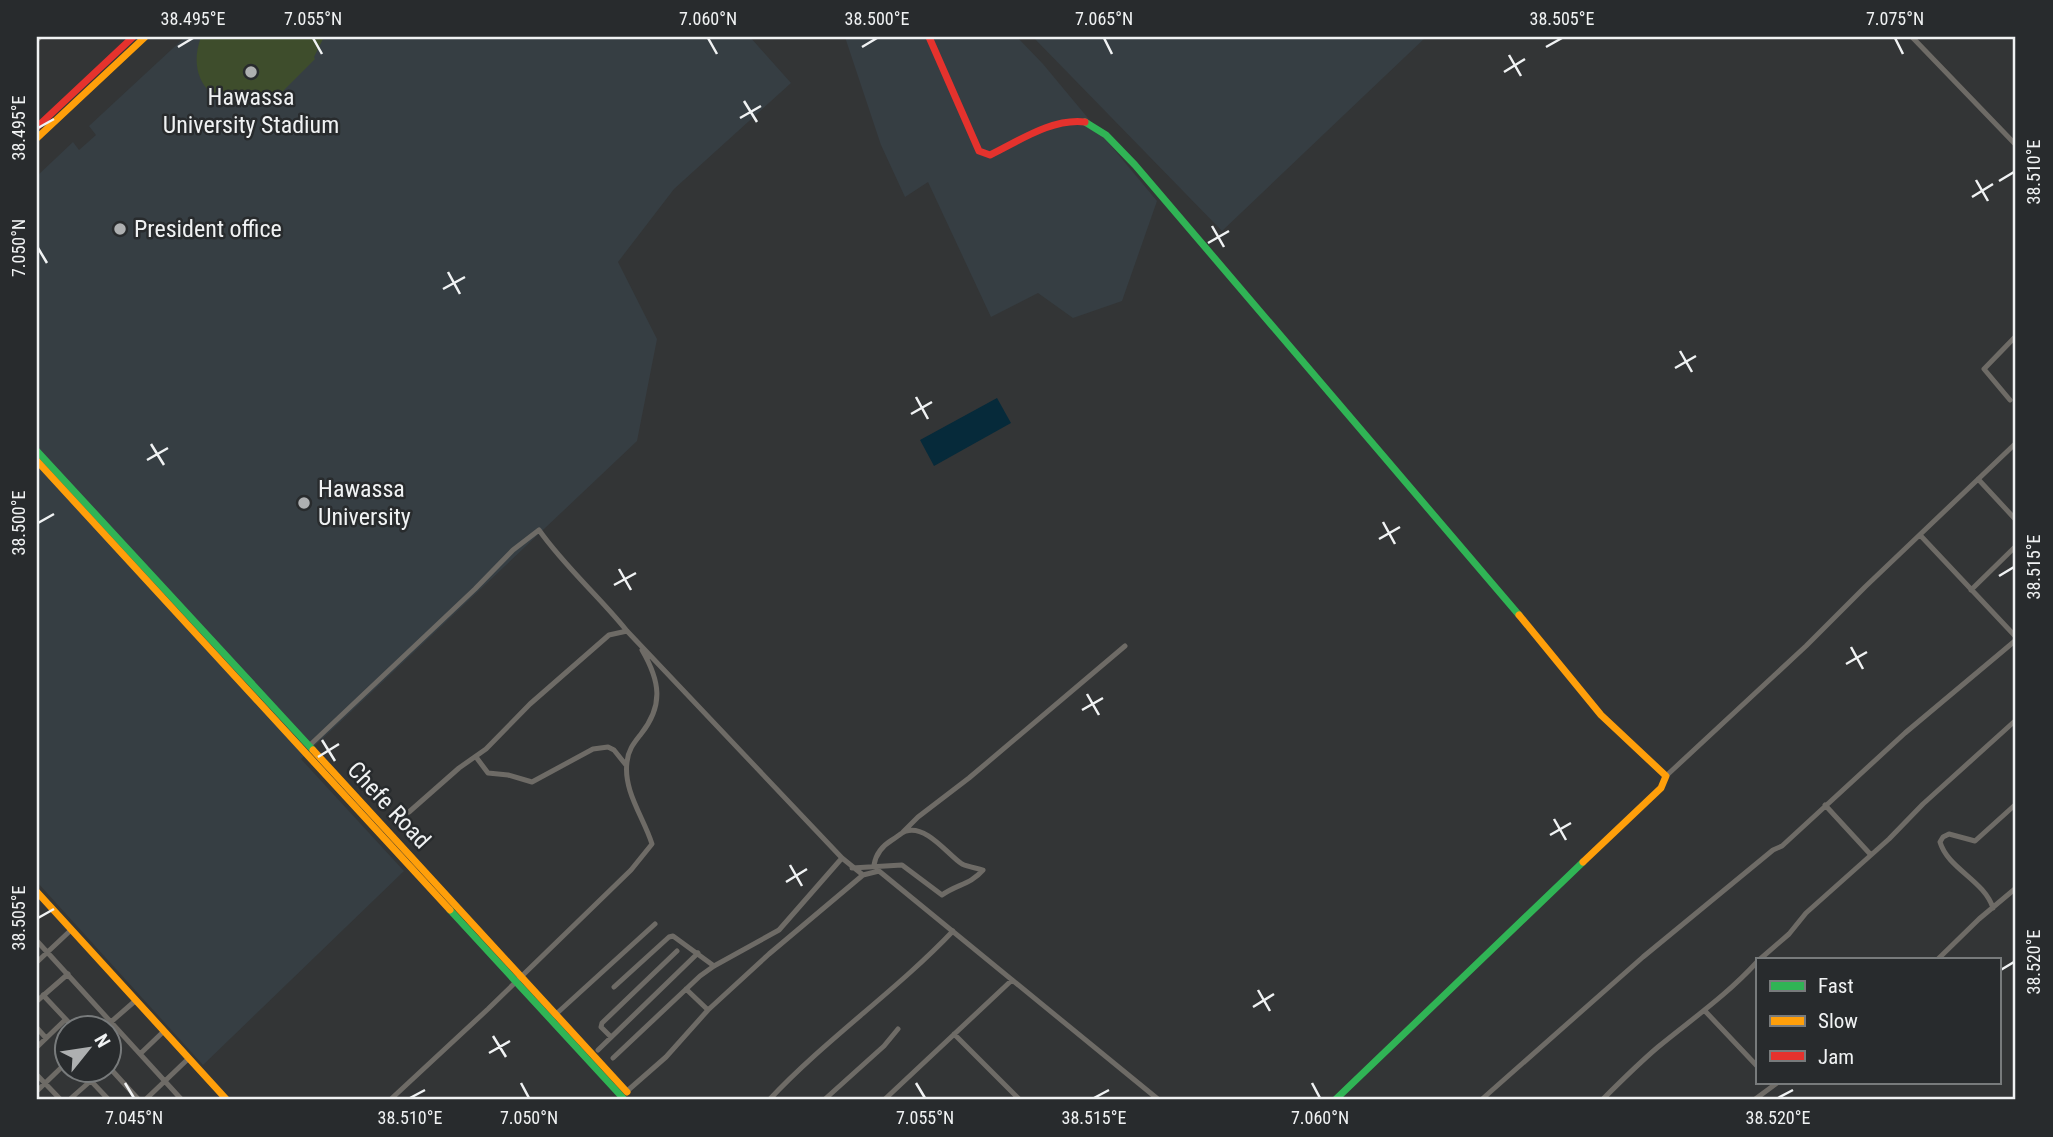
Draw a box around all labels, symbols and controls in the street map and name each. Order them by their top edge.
text: 38.495°E [161,8,225,29]
text: 7.055°N [284,8,342,29]
text: 7.060°N [679,8,737,29]
text: 38.500°E [845,8,909,29]
text: 7.065°N [1075,8,1133,29]
text: 38.505°E [1530,8,1594,29]
text: 7.075°N [1866,8,1924,29]
marker: Hawassa University Stadium [243,64,259,80]
place label: Hawassa University Stadium [163,83,339,139]
text: 38.495°E [8,96,29,160]
text: 38.510°E [2023,140,2044,204]
place label: President office [134,215,282,243]
text: 7.050°N [8,219,29,277]
marker: President office [112,221,128,237]
place label: Hawassa University [318,475,411,531]
text: 38.500°E [8,491,29,555]
marker: Hawassa University [296,495,312,511]
text: 38.515°E [2023,535,2044,599]
street label: Chefe Road [342,756,436,854]
text: 38.505°E [8,886,29,950]
text: 38.520°E [2023,930,2044,994]
legend [1756,958,2000,1084]
text: Fast [1818,974,1854,998]
text: Slow [1818,1009,1858,1033]
north arrow [52,1014,122,1084]
text: N [89,1030,115,1052]
text: Jam [1818,1045,1854,1069]
text: 7.045°N [105,1107,163,1128]
text: 38.510°E [378,1107,442,1128]
text: 7.050°N [500,1107,558,1128]
text: 7.055°N [896,1107,954,1128]
text: 38.515°E [1062,1107,1126,1128]
text: 7.060°N [1291,1107,1349,1128]
text: 38.520°E [1746,1107,1810,1128]

